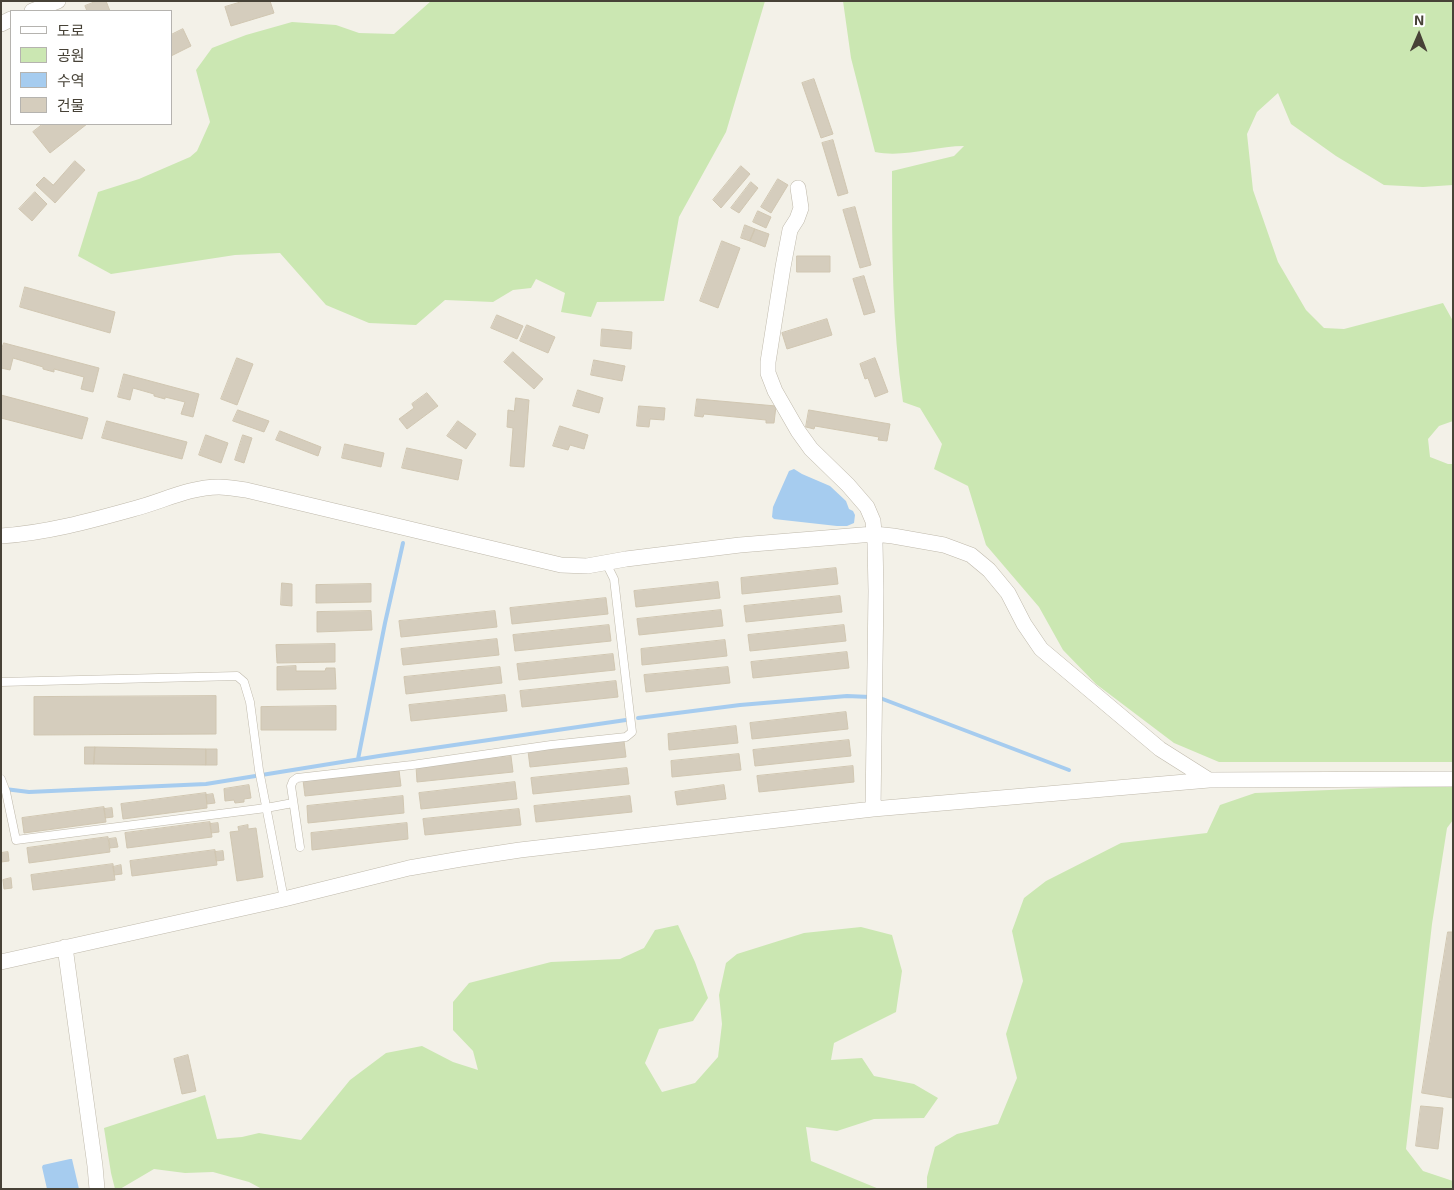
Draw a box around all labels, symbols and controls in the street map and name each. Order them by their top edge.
legend [10,10,172,125]
north arrow [1394,10,1444,60]
text: N [1414,11,1424,28]
text: 도로 [57,21,85,39]
text: 공원 [57,46,85,64]
text: 수역 [57,71,85,89]
text: 건물 [57,96,85,114]

